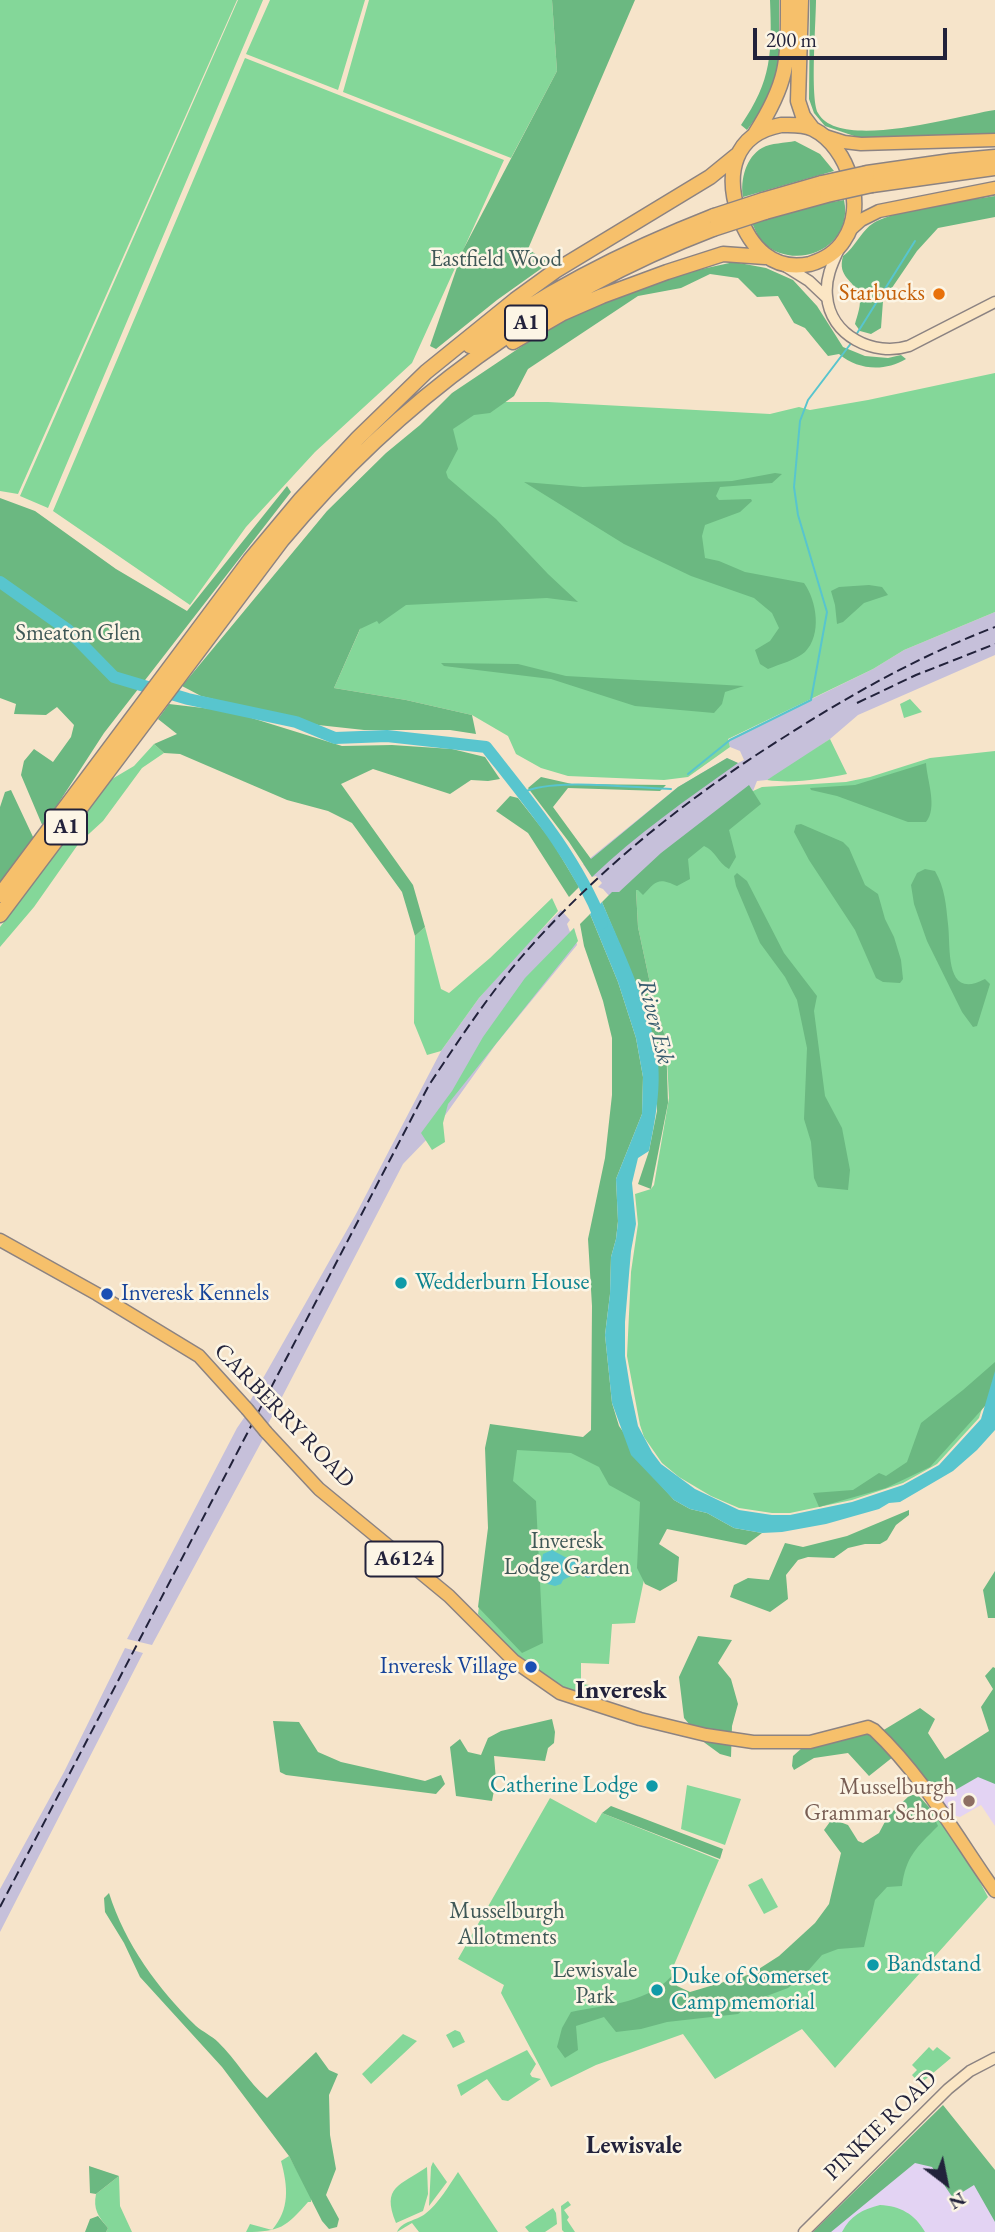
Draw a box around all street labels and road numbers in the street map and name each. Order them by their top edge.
road number: A1 [505,306,547,340]
road number: A1 [45,810,87,844]
street label: CARBERRY ROAD [208,1338,360,1494]
road number: A6124 [366,1542,442,1576]
street label: PINKIE ROAD [819,2065,943,2187]

